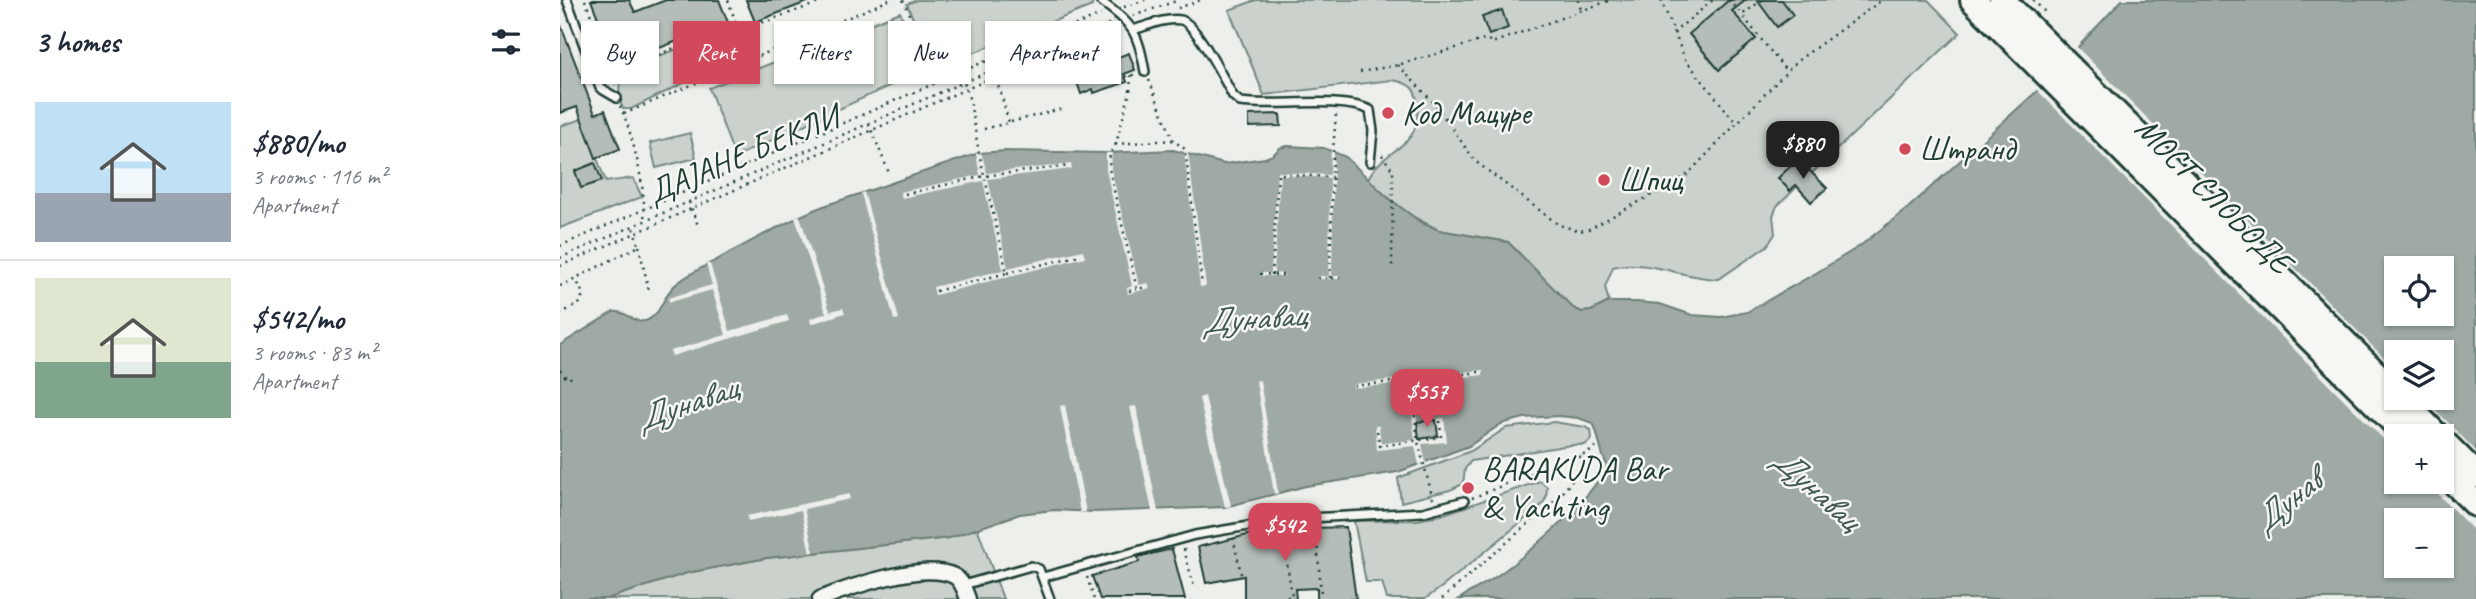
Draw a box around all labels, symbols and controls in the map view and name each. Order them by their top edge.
chip: Buy [581,21,659,84]
chip: Rent [673,21,760,84]
chip: Filters [774,21,874,84]
chip: New [888,21,971,84]
chip: Apartment [985,21,1121,84]
text: 3 homes [35,23,120,61]
icon: filters [487,23,525,61]
place label: Код Мацуре [1402,92,1533,134]
street label: ДАЈАНЕ БЕКЛИ [641,93,850,213]
marker: Код Мацуре [1380,105,1396,121]
street label: МОСТ СЛОБОДЕ [2126,107,2304,285]
pin: $880 [1762,122,1844,181]
text: $880/mo [252,124,344,162]
place label: Штранд [1919,128,2018,170]
text: $880 [1782,129,1824,158]
icon: home [91,130,175,214]
marker: Штранд [1897,141,1913,157]
place label: Шпиц [1618,159,1683,201]
text: 3 rooms · 116 m² [252,162,387,191]
marker: Шпиц [1596,172,1612,188]
text: Apartment [252,191,337,220]
map controls [2384,256,2454,578]
button: locate [2384,256,2454,326]
water label: Дунавац [1199,292,1311,344]
text: $542/mo [252,300,344,338]
icon: home [91,306,175,390]
text: 3 rooms · 83 m² [252,338,376,367]
button: layers [2384,340,2454,410]
water label: Дунавац [629,363,747,442]
text: Apartment [252,367,337,396]
pin: $557 [1386,370,1468,429]
text: $557 [1407,377,1447,406]
button: + [2384,424,2454,494]
water label: Дунавац [1762,437,1874,543]
place label: BARAKUDA Bar & Yachting [1482,448,1670,528]
water label: Дунав [2243,453,2339,543]
marker: BARAKUDA Bar & Yachting [1460,480,1476,496]
pin: $542 [1244,504,1326,563]
button: − [2384,508,2454,578]
text: $542 [1264,511,1306,540]

